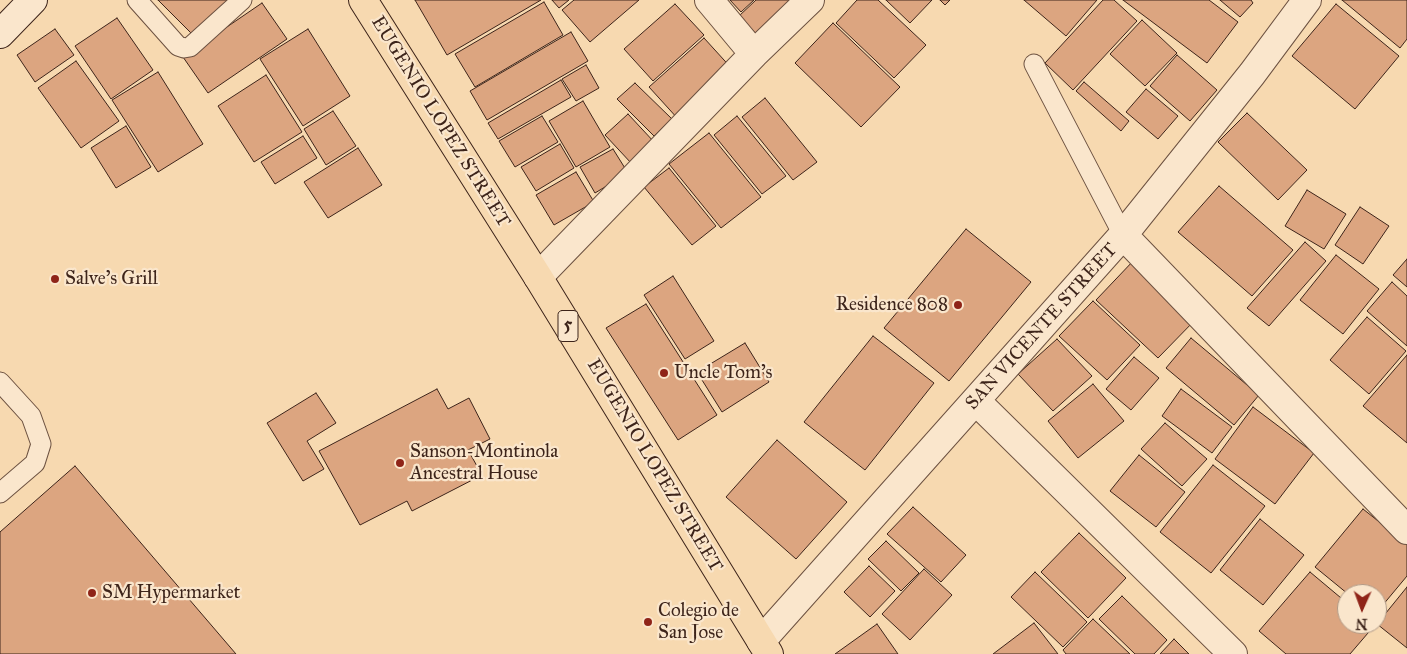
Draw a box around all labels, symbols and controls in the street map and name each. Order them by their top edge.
street label: EUGENIO LOPEZ STREET [366,12,514,232]
street label: SAN VICENTE STREET [961,239,1123,415]
place label: Salve's Grill [65,268,158,290]
marker: Salve's Grill [49,273,61,285]
place label: Residence 808 [836,294,948,316]
marker: Residence 808 [952,299,964,311]
road number: 5 [558,310,578,342]
street label: EUGENIO LOPEZ STREET [581,355,727,577]
place label: Uncle Tom's [674,362,772,384]
marker: Uncle Tom's [658,367,670,379]
place label: Sanson-Montinola Ancestral House [410,441,558,485]
marker: Sanson-Montinola Ancestral House [394,457,406,469]
place label: SM Hypermarket [102,582,240,604]
north arrow [1337,584,1387,634]
marker: SM Hypermarket [86,587,98,599]
place label: Colegio de San Jose [658,600,739,644]
text: N [1355,615,1368,632]
marker: Colegio de San Jose [642,616,654,628]

